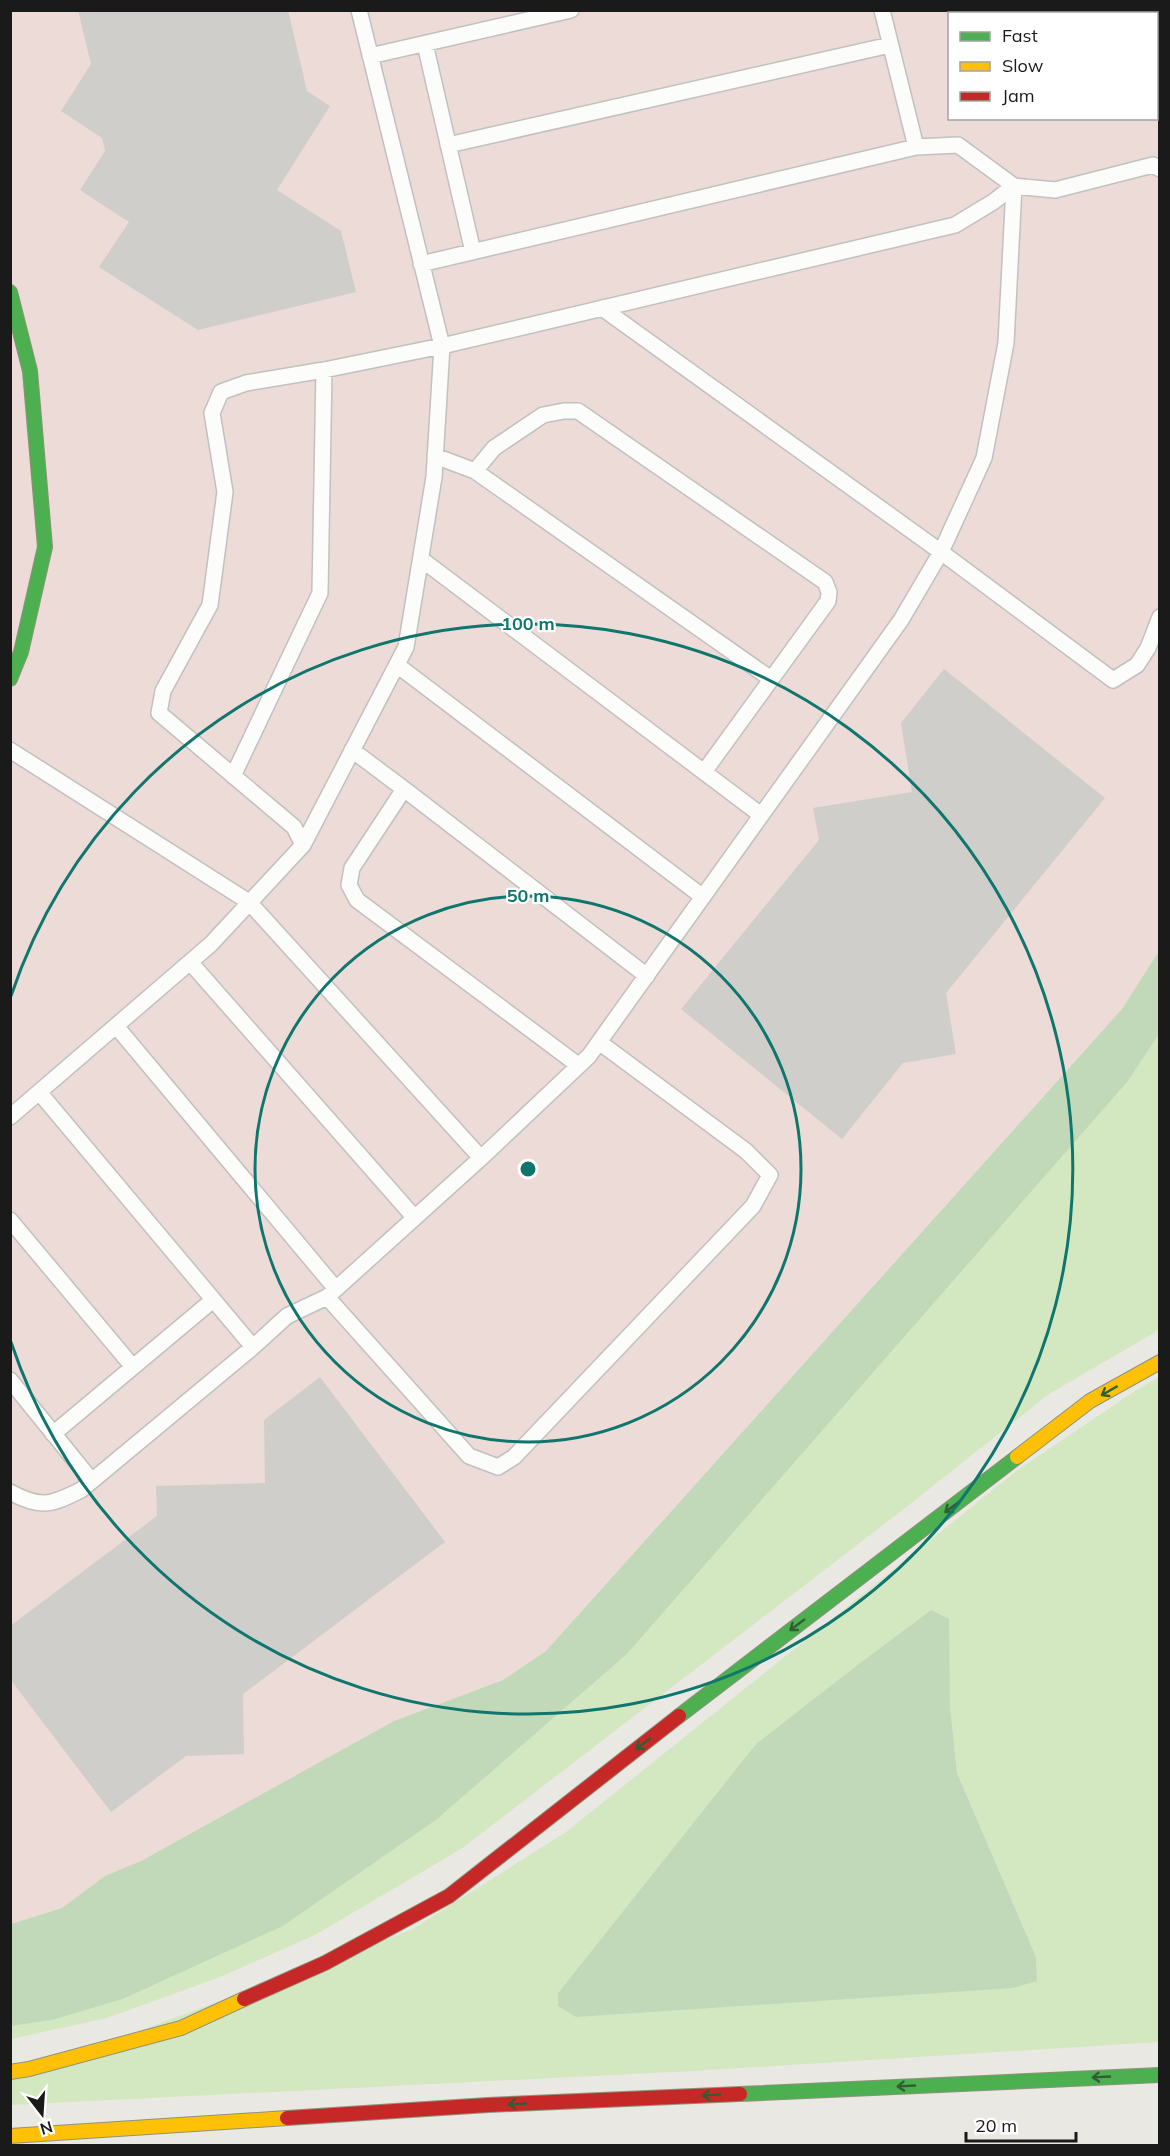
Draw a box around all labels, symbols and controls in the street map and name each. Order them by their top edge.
legend [948,12,1158,120]
text: Fast [1002,24,1038,47]
text: Slow [1002,54,1044,77]
text: Jam [1002,84,1035,107]
text: 100 m [501,612,555,635]
text: 50 m [507,884,549,907]
centre of rings [518,1159,538,1179]
one-way arrow [1101,1385,1118,1397]
one-way arrow [945,1501,961,1513]
one-way arrow [790,1619,806,1631]
one-way arrow [635,1738,651,1751]
one-way arrow [1092,2072,1112,2083]
one-way arrow [897,2080,917,2092]
north arrow [12,2084,72,2144]
one-way arrow [702,2089,722,2100]
one-way arrow [507,2098,527,2109]
scale bar [966,2105,1076,2143]
text: 20 m [975,2114,1017,2137]
text: N [38,2117,55,2140]

